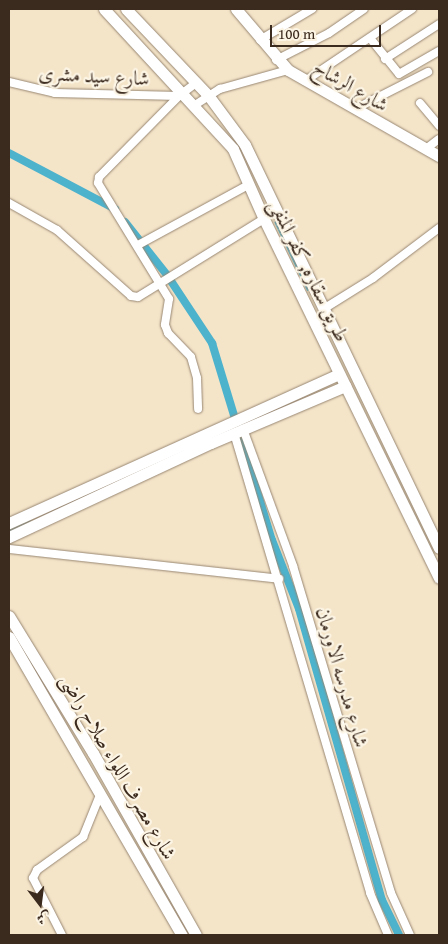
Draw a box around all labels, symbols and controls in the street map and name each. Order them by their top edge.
scale bar [273,15,384,47]
text: 100 m [278,23,315,44]
street label: شارع الرشاح [309,54,393,116]
street label: شارع سيد مشرى [38,60,150,90]
street label: طريق سقاره, كفر المنفى [265,195,355,345]
street label: شارع مدرسه الاورمان [312,604,374,750]
street label: شارع مصرف اللواء صلاح راضى [56,669,182,863]
north arrow [15,879,65,929]
text: ش [35,907,53,930]

